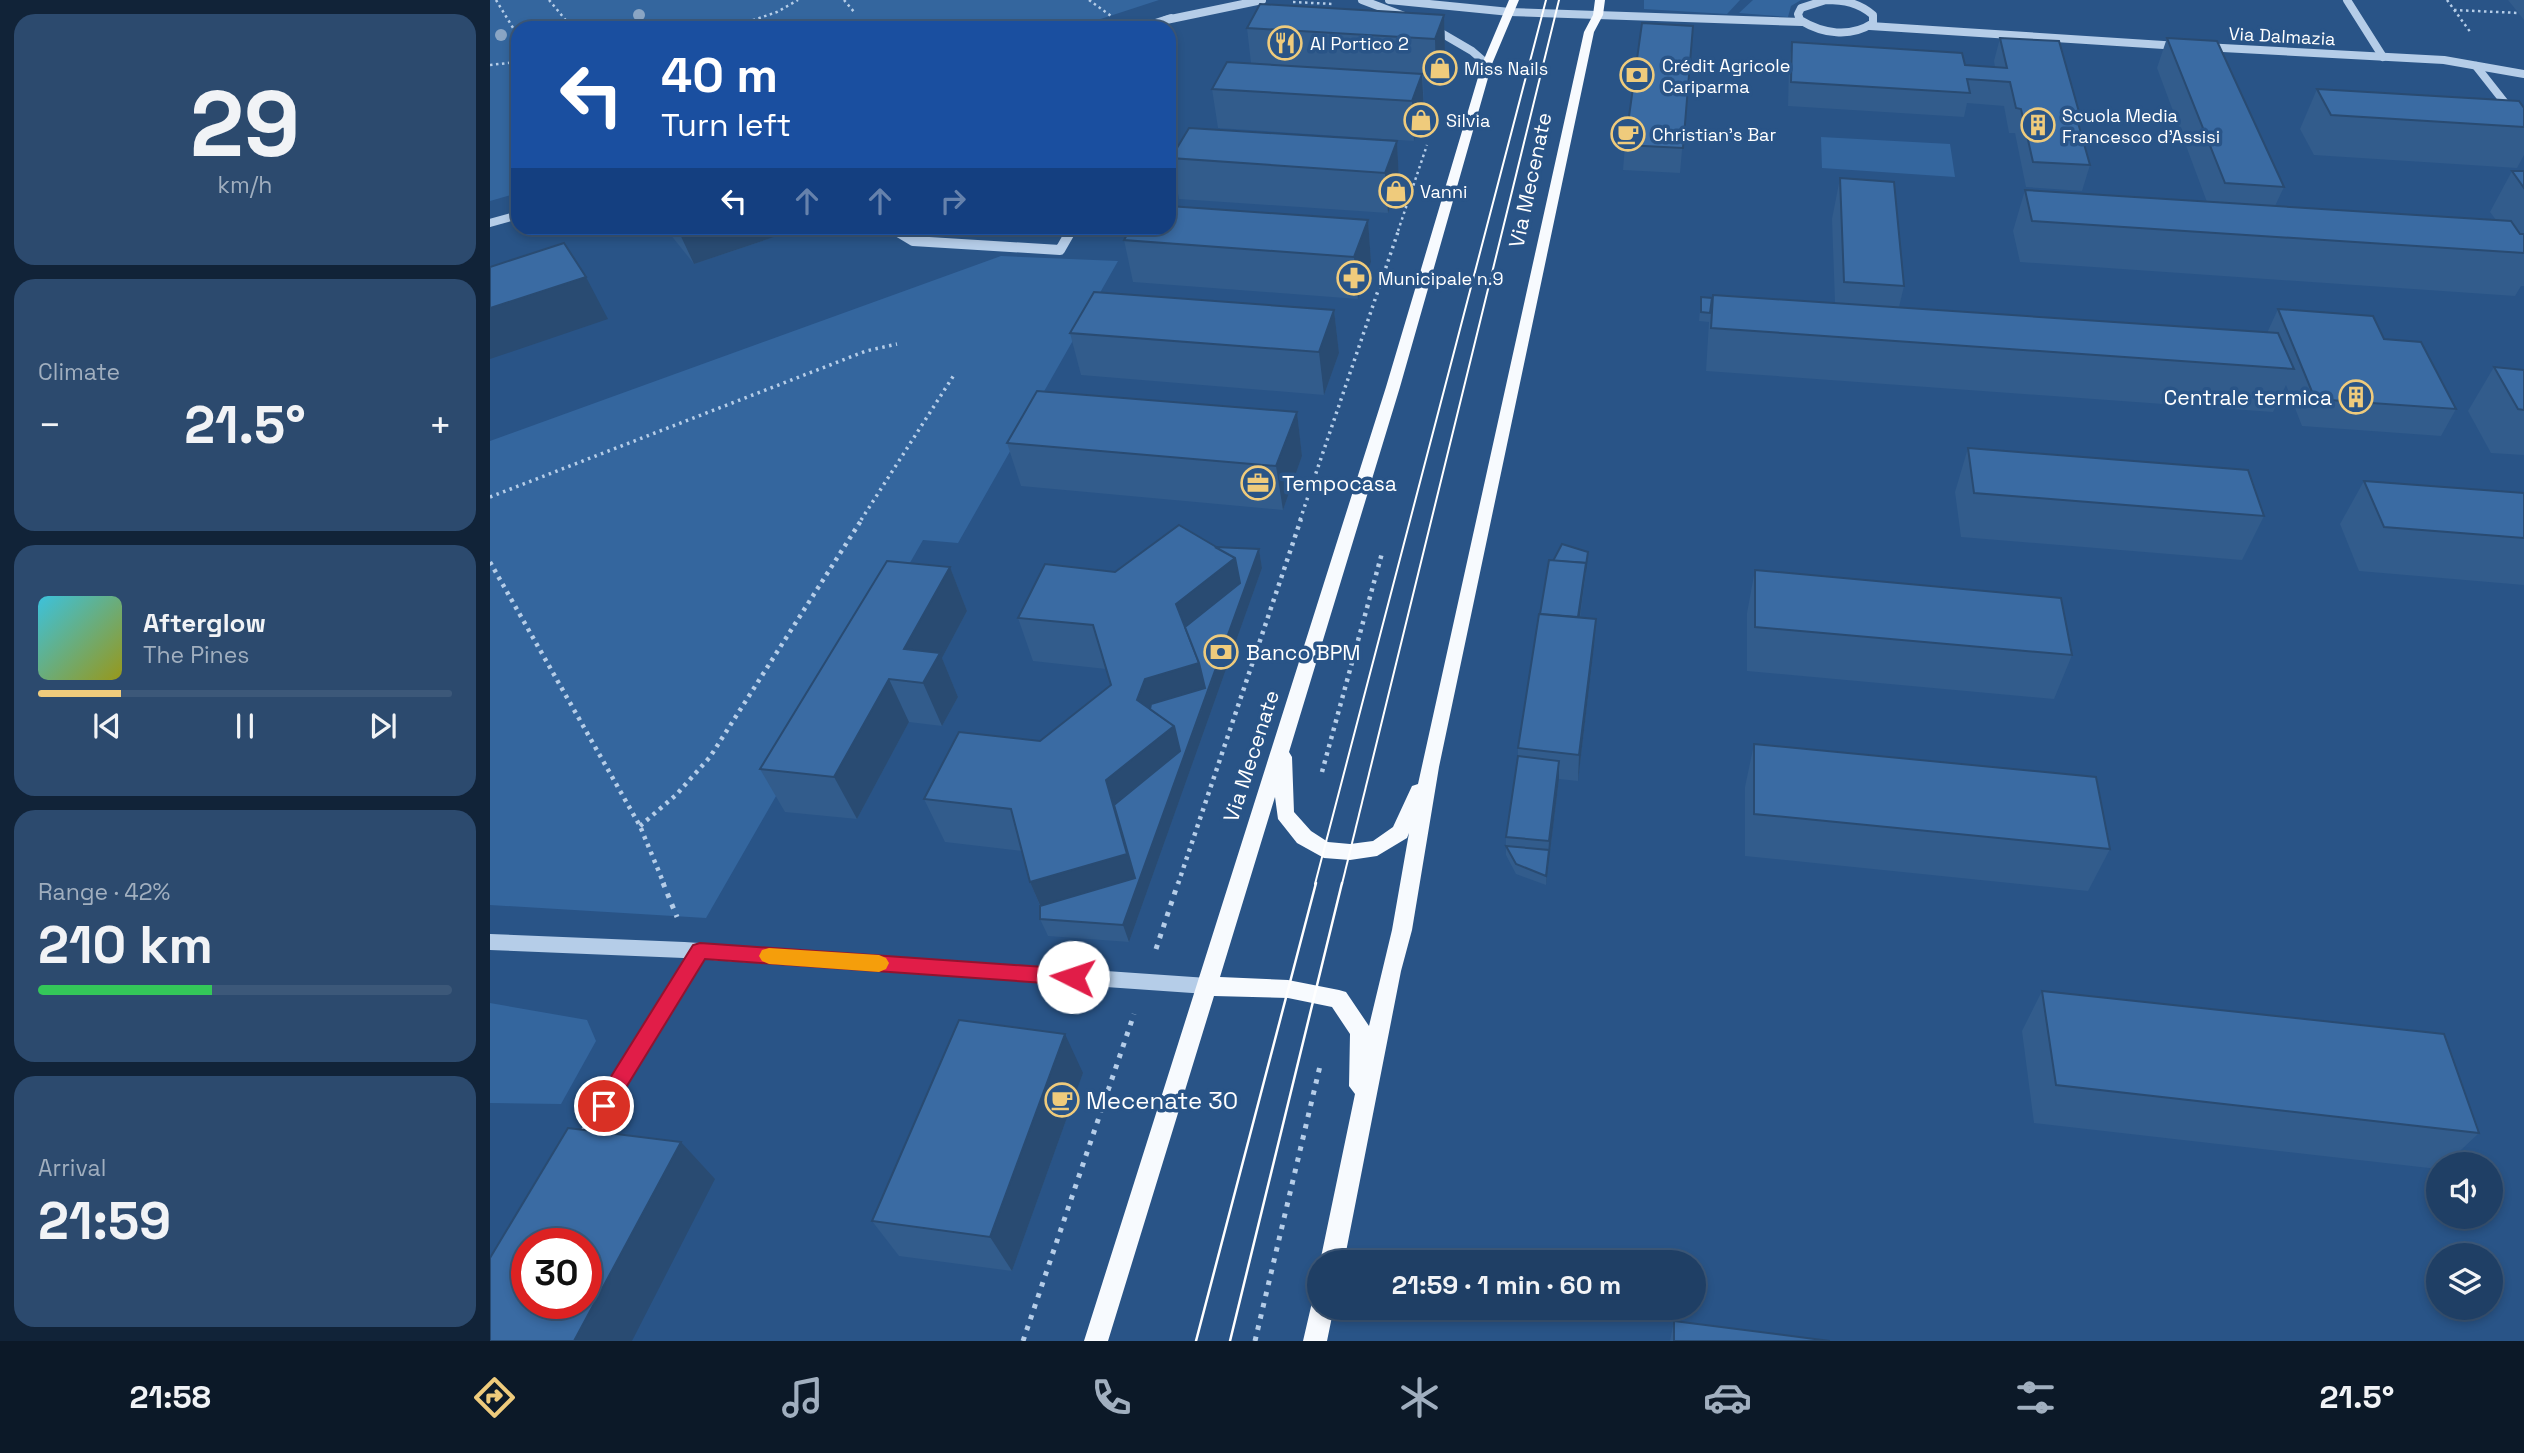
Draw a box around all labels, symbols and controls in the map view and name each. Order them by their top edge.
street label: Via Dalmazia [2228,22,2336,50]
restaurant icon: Al Portico 2 [1266,24,1304,62]
place label: Al Portico 2 [1310,32,1409,55]
text: 40 m [661,44,778,106]
icon: left [546,49,637,140]
shop icon: Miss Nails [1421,49,1459,87]
place label: Crédit Agricole Cariparma [1662,54,1790,98]
bank icon: Crédit Agricole Cariparma [1618,56,1656,94]
place label: Miss Nails [1464,57,1548,80]
text: 29 [190,66,300,183]
shop icon: Silvia [1402,101,1440,139]
place label: Scuola Media Francesco d’Assisi [2062,104,2220,148]
text: Turn left [661,105,791,145]
building icon: Scuola Media Francesco d’Assisi [2019,106,2057,144]
place label: Silvia [1446,109,1490,132]
street label: Via Mecenate [1503,110,1557,250]
cafe icon: Christian’s Bar [1609,115,1647,153]
place label: Christian’s Bar [1652,123,1776,146]
text: km/h [218,170,272,200]
shop icon: Vanni [1377,172,1415,210]
place label: Vanni [1420,180,1467,203]
icon: left [715,182,753,220]
icon: ahead [788,182,826,220]
icon: ahead [861,182,899,220]
icon: right [934,182,972,220]
pharmacy icon: Municipale n.9 [1335,259,1373,297]
place label: Municipale n.9 [1378,267,1503,290]
text: Climate [38,357,120,387]
building icon: Centrale termica [2337,378,2375,416]
place label: Centrale termica [2164,384,2332,411]
text: 21.5° [184,392,306,458]
text: − [38,401,62,449]
text: + [428,401,452,449]
office icon: Tempocasa [1239,464,1277,502]
place label: Tempocasa [1282,470,1397,497]
text: Afterglow [143,606,266,640]
bank icon: Banco BPM [1202,633,1240,671]
place label: Banco BPM [1246,639,1360,666]
text: The Pines [143,640,249,670]
street label: Via Mecenate [1217,687,1285,825]
icon: previous [88,707,126,745]
icon: pause [226,707,264,745]
icon: next [364,707,402,745]
text: Range · 42% [38,877,170,907]
text: 210 km [38,912,213,978]
position arrow [1036,940,1110,1014]
pin [574,1076,634,1136]
cafe icon: Mecenate 30 [1043,1081,1081,1119]
place label: Mecenate 30 [1086,1085,1238,1116]
icon: arrive [585,1087,623,1125]
map controls [2426,1152,2503,1320]
button: sound [2426,1152,2503,1229]
text: Arrival [38,1153,106,1183]
text: 21:59 [38,1188,171,1254]
speed limit sign: 30 [511,1228,602,1319]
button: layers [2426,1243,2503,1320]
text: 21:59 · 1 min · 60 m [1392,1268,1621,1302]
icon: directions [470,1373,519,1422]
icon: music [778,1373,827,1422]
icon: phone [1087,1373,1136,1422]
icon: climate [1395,1373,1444,1422]
icon: car [1703,1373,1752,1422]
icon: filters [2011,1373,2060,1422]
text: 21:58 [130,1377,211,1417]
text: 21.5° [2320,1377,2394,1417]

